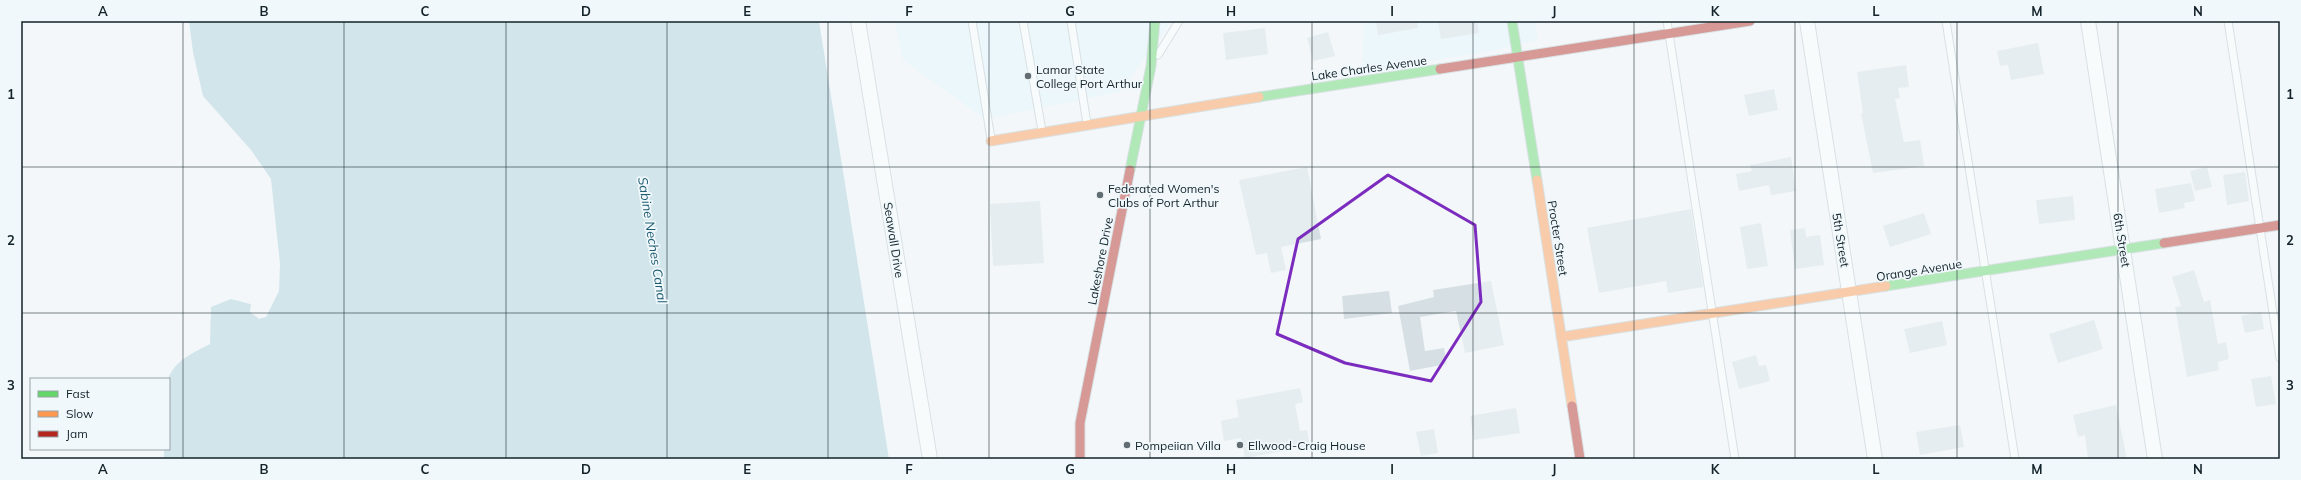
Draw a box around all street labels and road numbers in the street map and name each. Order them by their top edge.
street label: Lake Charles Avenue [1310,52,1428,84]
street label: Procter Street [1545,199,1571,277]
street label: Seawall Drive [881,201,907,279]
street label: 5th Street [1829,212,1853,268]
street label: 6th Street [2110,212,2134,268]
street label: Lakeshore Drive [1084,216,1116,306]
street label: Orange Avenue [1875,256,1963,284]

